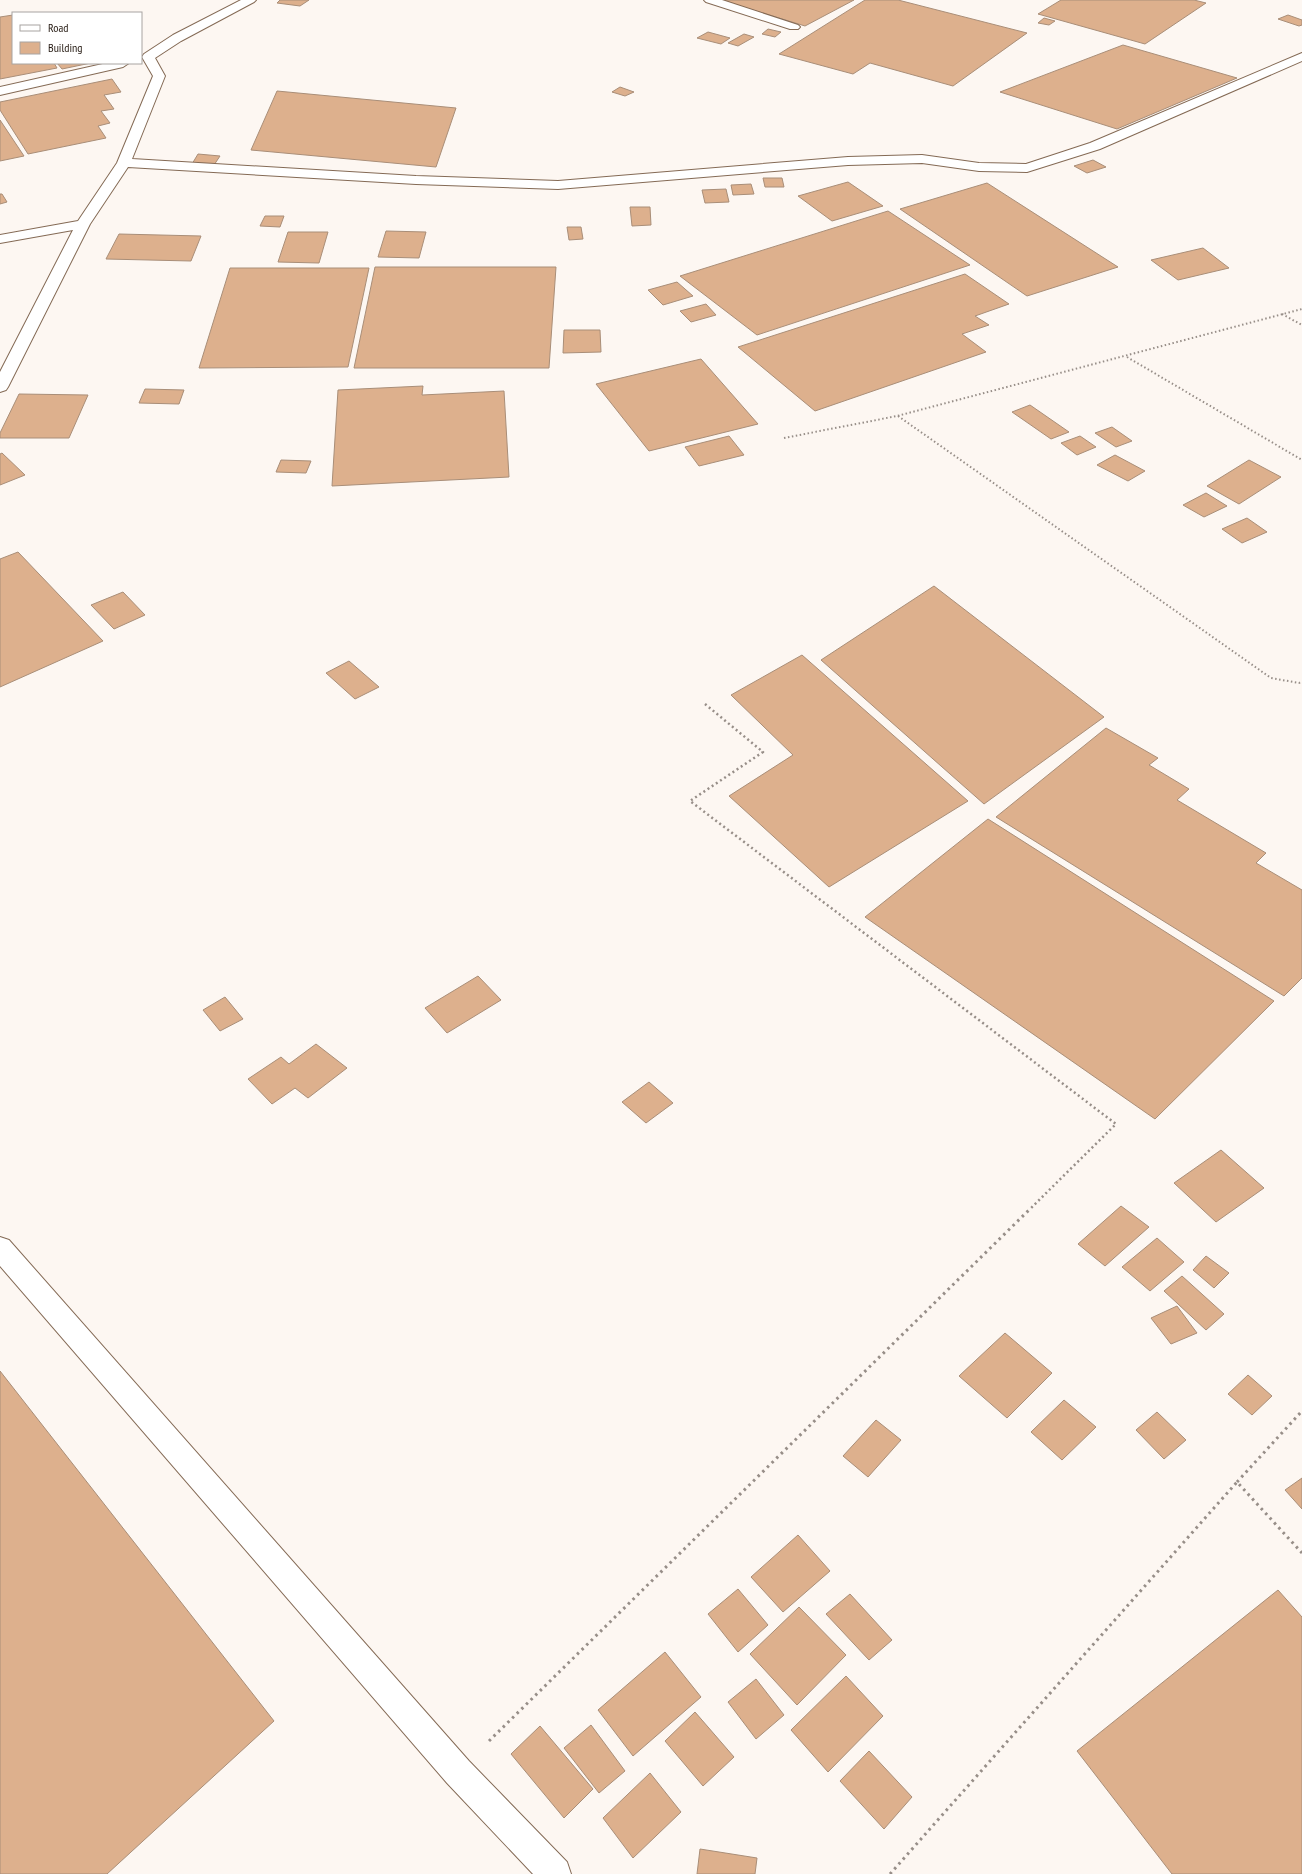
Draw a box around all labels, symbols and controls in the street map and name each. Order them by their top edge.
legend [12,12,142,64]
text: Road [48,20,68,35]
text: Building [48,40,83,55]

